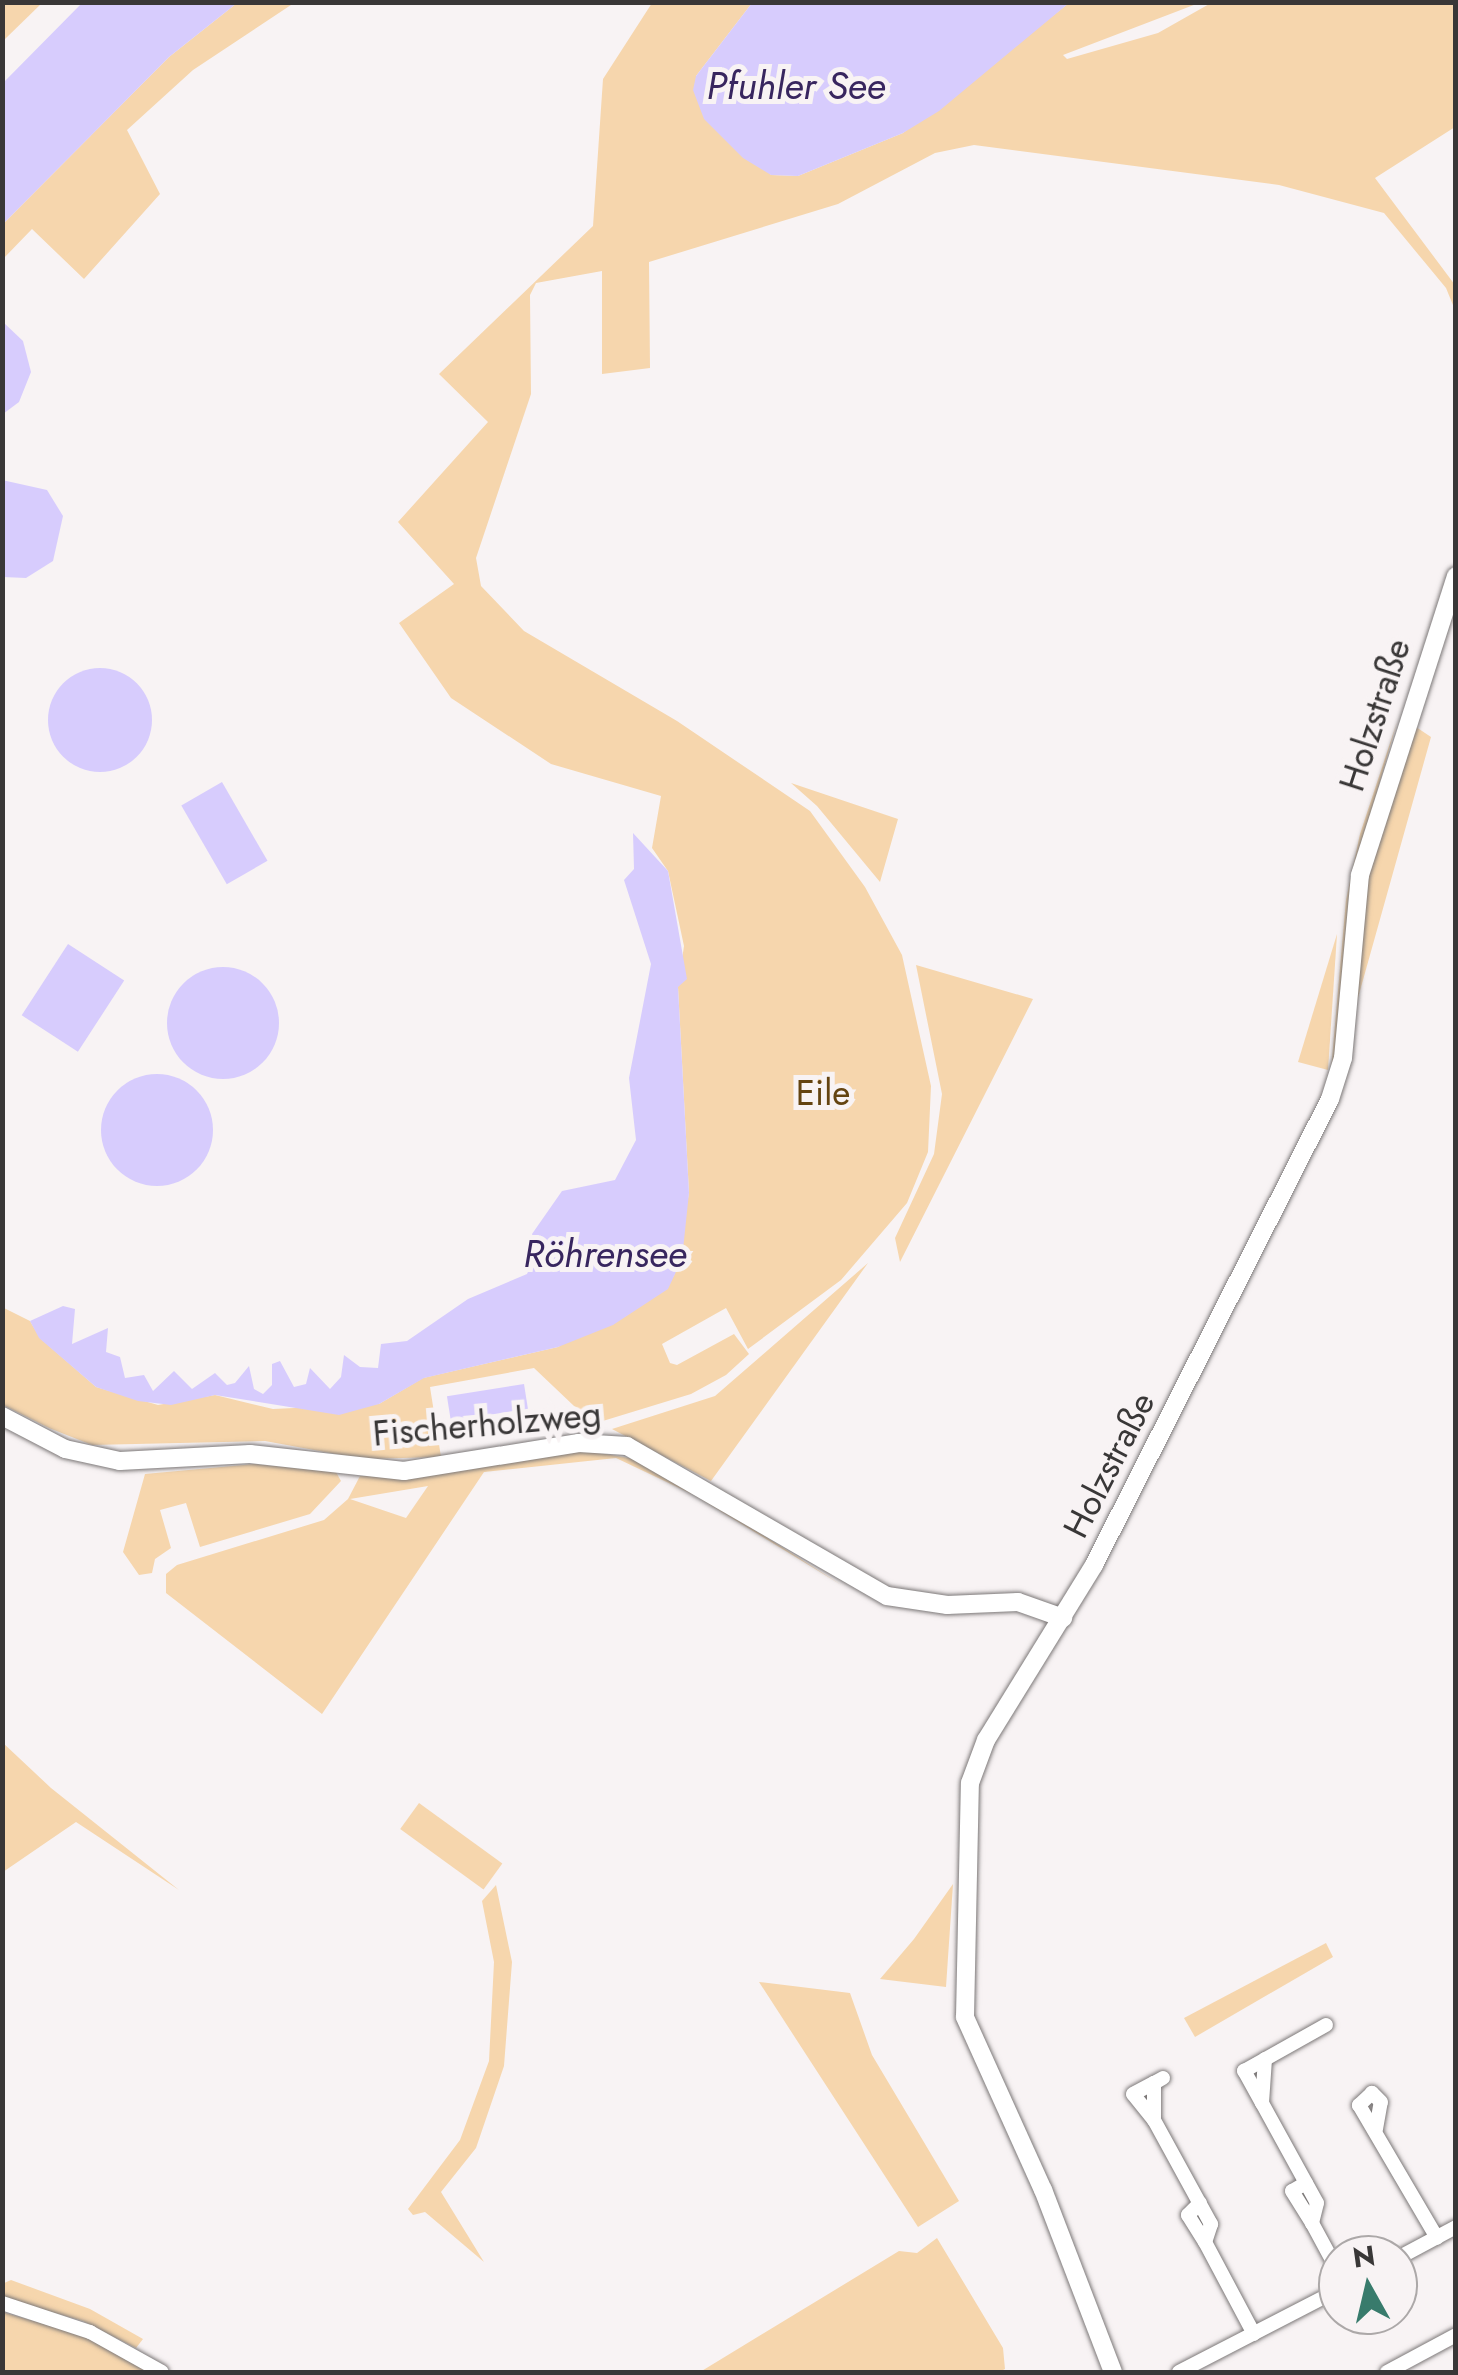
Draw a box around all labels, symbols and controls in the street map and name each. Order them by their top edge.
water label: Pfuhler See [706,63,886,109]
street label: Holzstraße [1331,634,1419,796]
park label: Eile [796,1072,850,1114]
water label: Röhrensee [523,1231,687,1277]
street label: Holzstraße [1055,1385,1163,1545]
street label: Fischerholzweg [371,1393,603,1455]
north arrow [1318,2235,1418,2335]
text: N [1350,2235,1378,2279]

